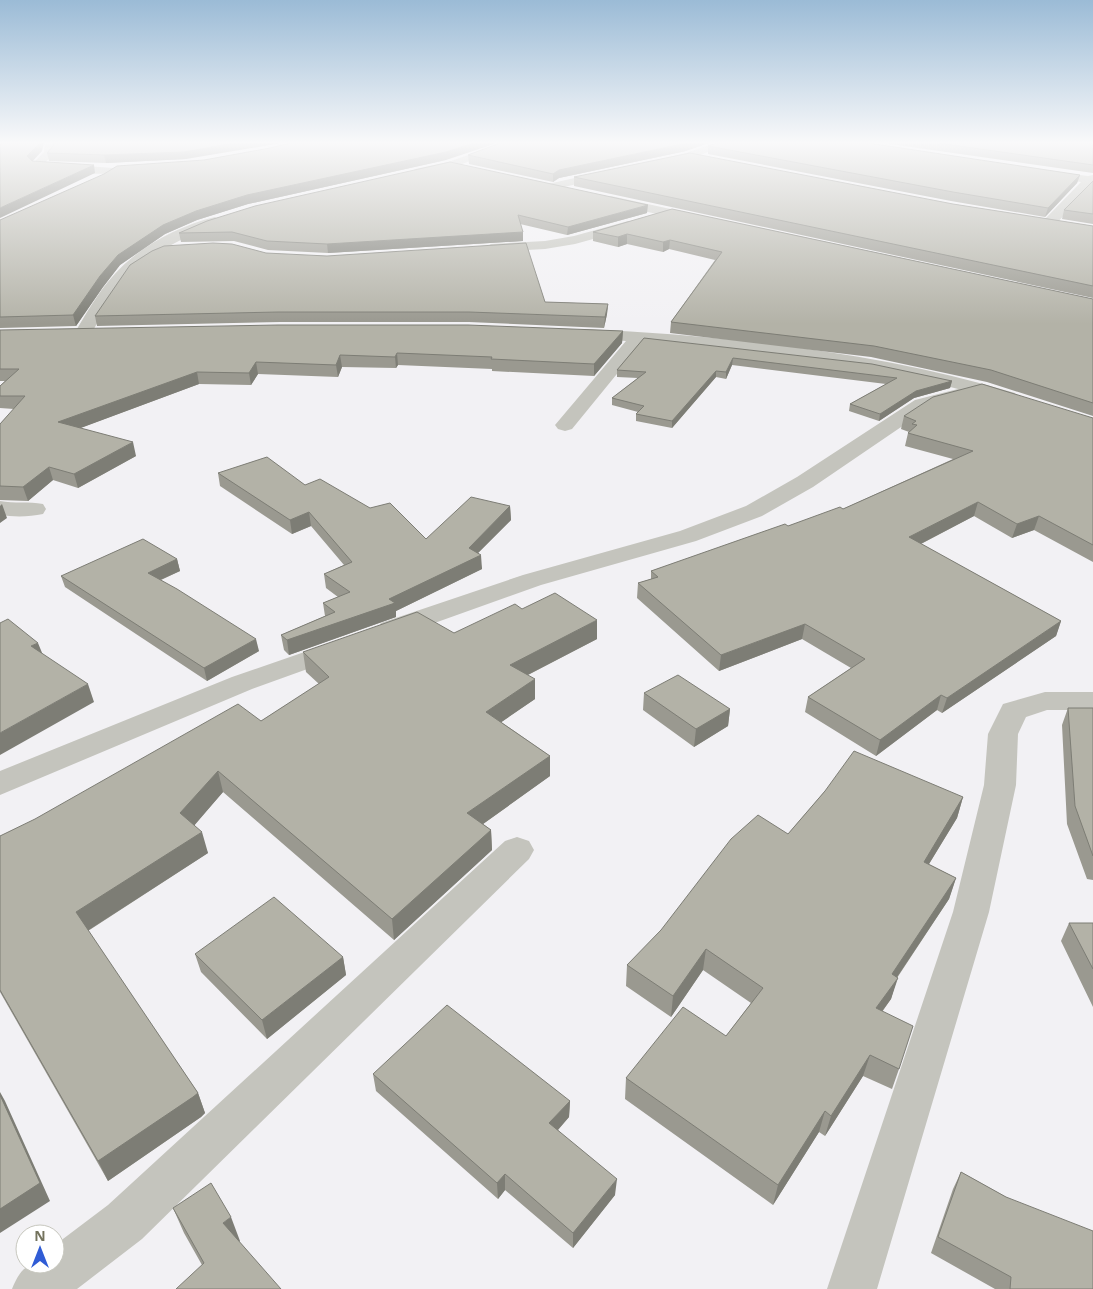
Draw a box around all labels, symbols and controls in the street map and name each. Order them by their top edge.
north arrow [15,1224,65,1274]
text: N [34,1226,46,1245]

